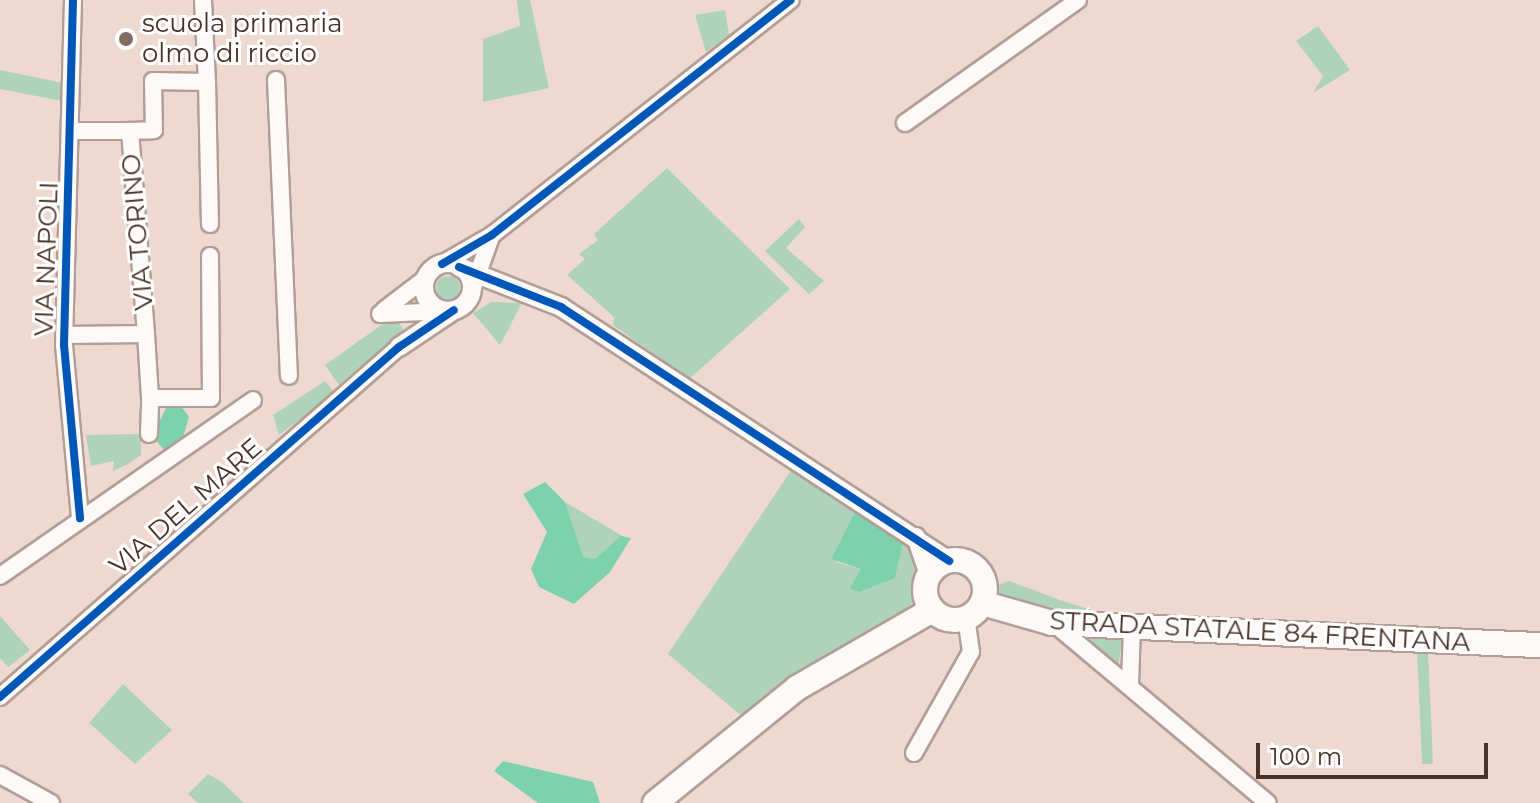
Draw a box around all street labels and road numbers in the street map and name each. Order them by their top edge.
street label: VIA TORINO [116,152,160,312]
street label: VIA NAPOLI [29,181,65,337]
street label: VIA DEL MARE [103,432,269,582]
street label: STRADA STATALE 84 FRENTANA [1049,605,1471,659]

